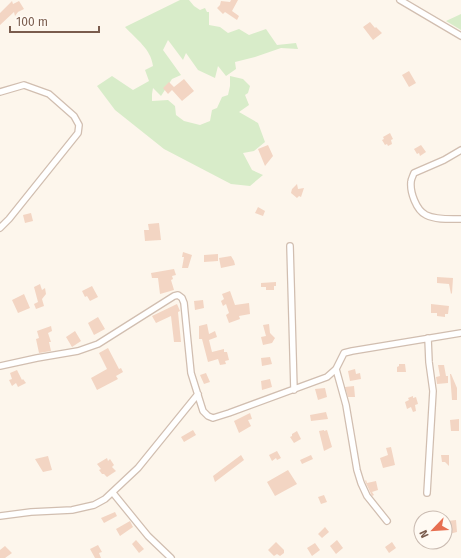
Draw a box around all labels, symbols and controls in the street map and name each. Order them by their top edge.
scale bar [10,8,99,34]
text: 100 m [16,15,48,29]
north arrow [413,510,453,550]
text: N [417,528,432,540]

